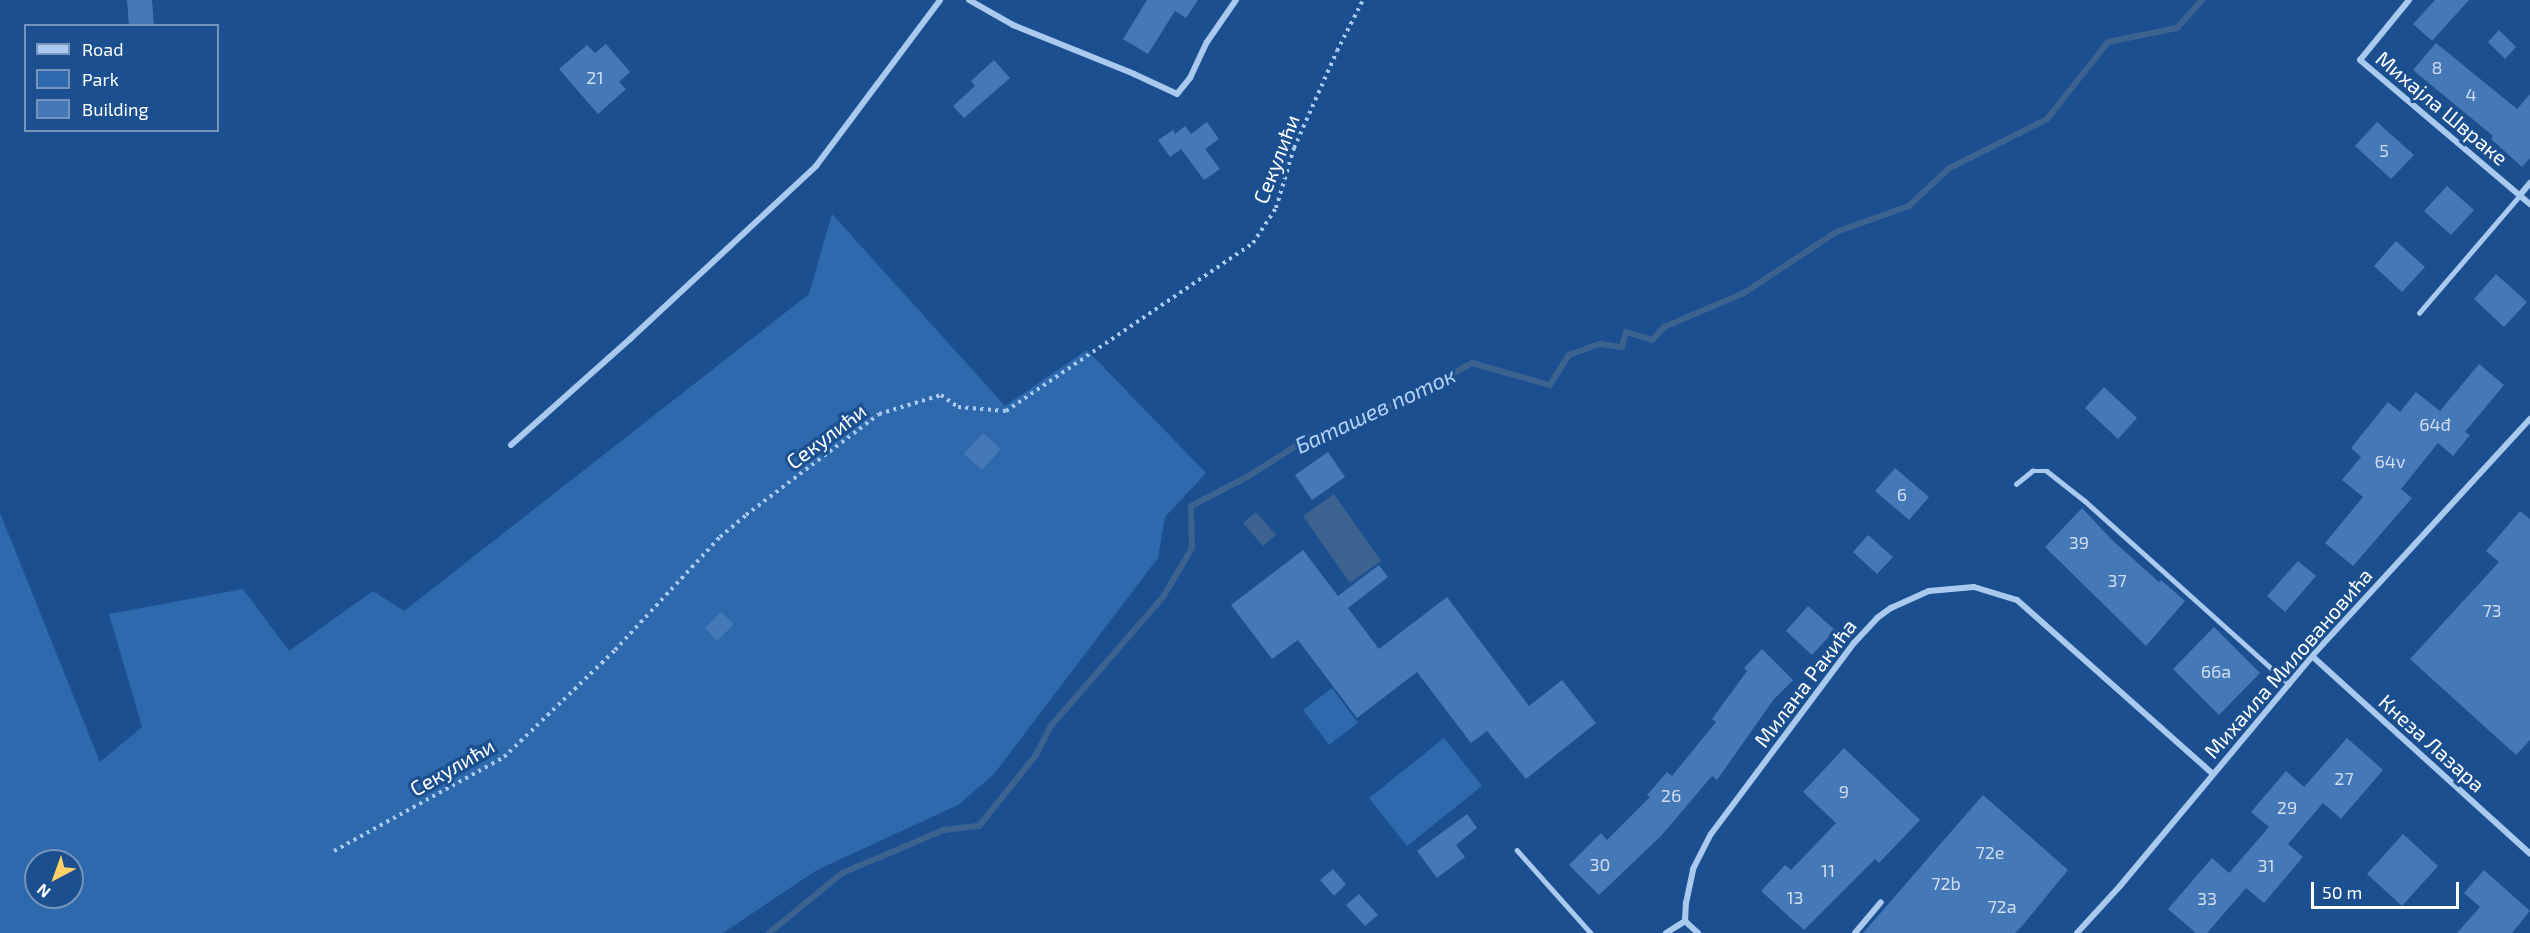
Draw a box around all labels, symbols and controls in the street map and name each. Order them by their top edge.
legend [24,24,219,132]
text: Road [82,38,123,60]
street label: Михајла Швраке [2371,46,2513,170]
house number: 8 [2432,56,2442,78]
house number: 21 [586,66,604,88]
text: Park [82,68,119,90]
house number: 4 [2465,83,2477,105]
text: Building [82,98,149,120]
street label: Секулићи [1247,111,1305,207]
house number: 5 [2379,139,2389,161]
water label: Баташев поток [1291,361,1459,459]
street label: Секулићи [781,398,871,474]
house number: 64đ [2419,413,2451,435]
house number: 64v [2375,450,2405,472]
house number: 6 [1897,483,1907,505]
house number: 39 [2069,531,2089,553]
street label: Михаила Миловановића [2199,563,2377,763]
house number: 37 [2107,569,2127,591]
house number: 73 [2482,599,2502,621]
street label: Милана Ракића [1749,614,1861,752]
house number: 66a [2201,660,2231,682]
street label: Кнеза Лазара [2374,689,2490,797]
street label: Секулићи [405,733,499,801]
house number: 27 [2334,767,2354,789]
house number: 9 [1839,780,1849,802]
house number: 26 [1661,784,1681,806]
house number: 29 [2277,796,2297,818]
house number: 72e [1976,841,2004,863]
north arrow [24,849,84,909]
house number: 30 [1590,853,1610,875]
house number: 31 [2257,854,2275,876]
house number: 11 [1821,859,1835,881]
scale bar [2314,870,2462,908]
house number: 72b [1931,872,1961,894]
text: N [33,880,54,902]
text: 50 m [2322,881,2362,903]
house number: 13 [1786,886,1804,908]
house number: 33 [2197,887,2217,909]
house number: 72a [1987,895,2017,917]

